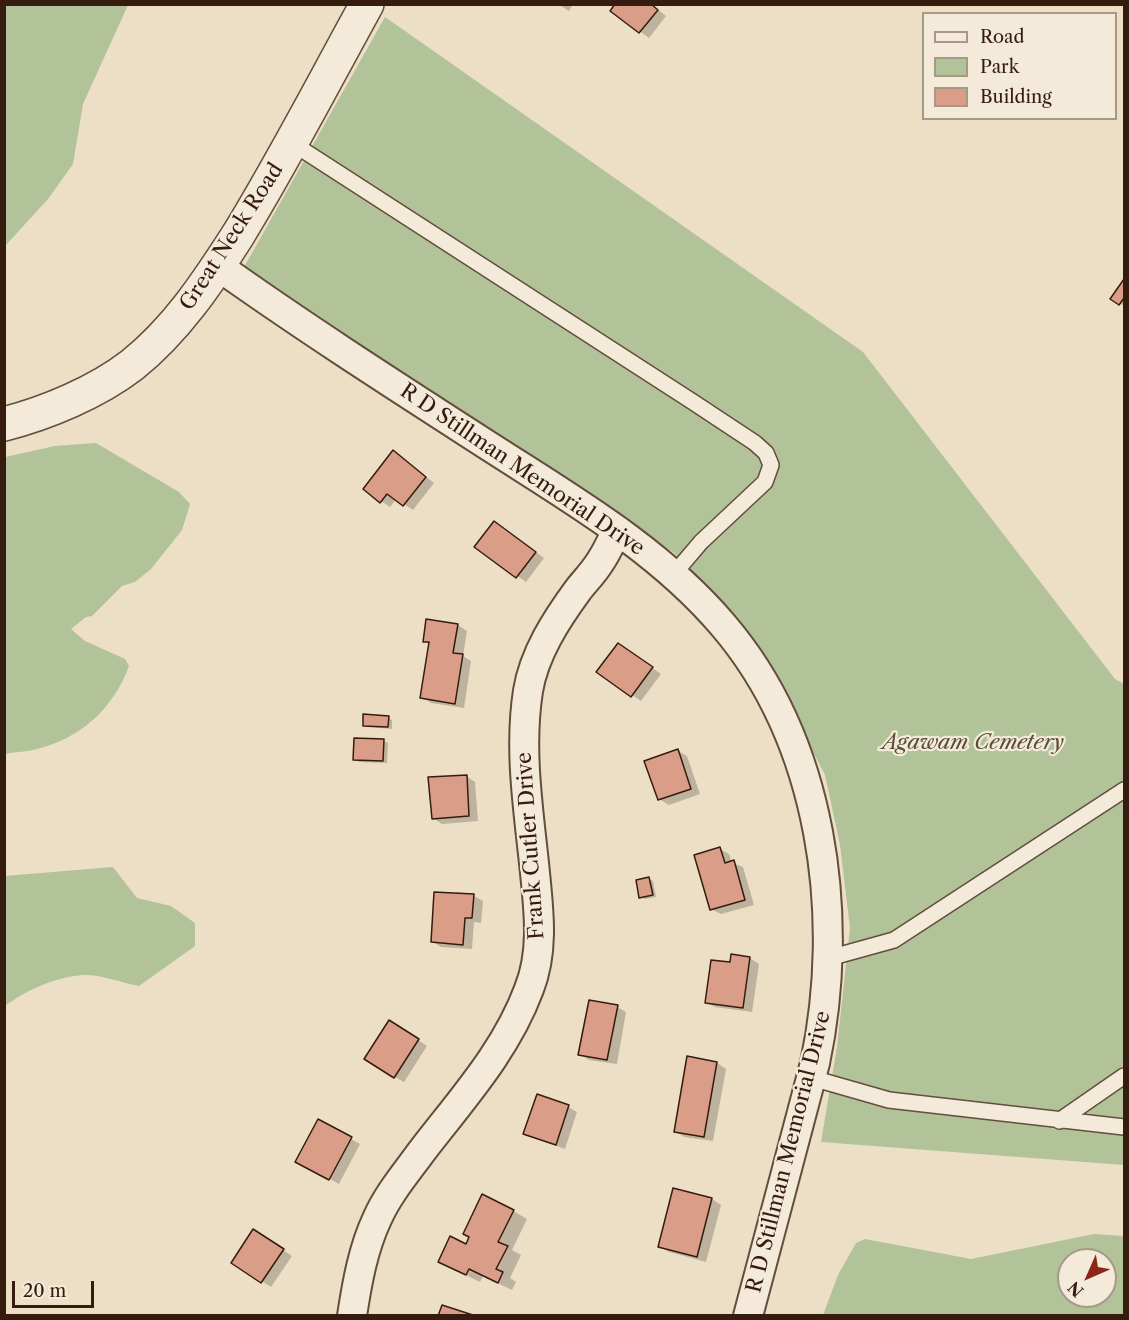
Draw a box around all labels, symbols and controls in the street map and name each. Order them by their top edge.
legend [922,12,1117,120]
text: Road [980,26,1025,48]
text: Park [980,56,1019,78]
text: Building [980,86,1052,108]
street label: Great Neck Road [175,159,289,315]
street label: R D Stillman Memorial Drive [395,379,649,561]
park label: Agawam Cemetery [882,730,1064,756]
street label: Frank Cutler Drive [512,751,550,941]
street label: R D Stillman Memorial Drive [742,1009,836,1295]
north arrow [1057,1248,1117,1308]
scale bar [15,1269,98,1307]
text: N [1064,1277,1088,1301]
text: 20 m [23,1280,66,1302]

